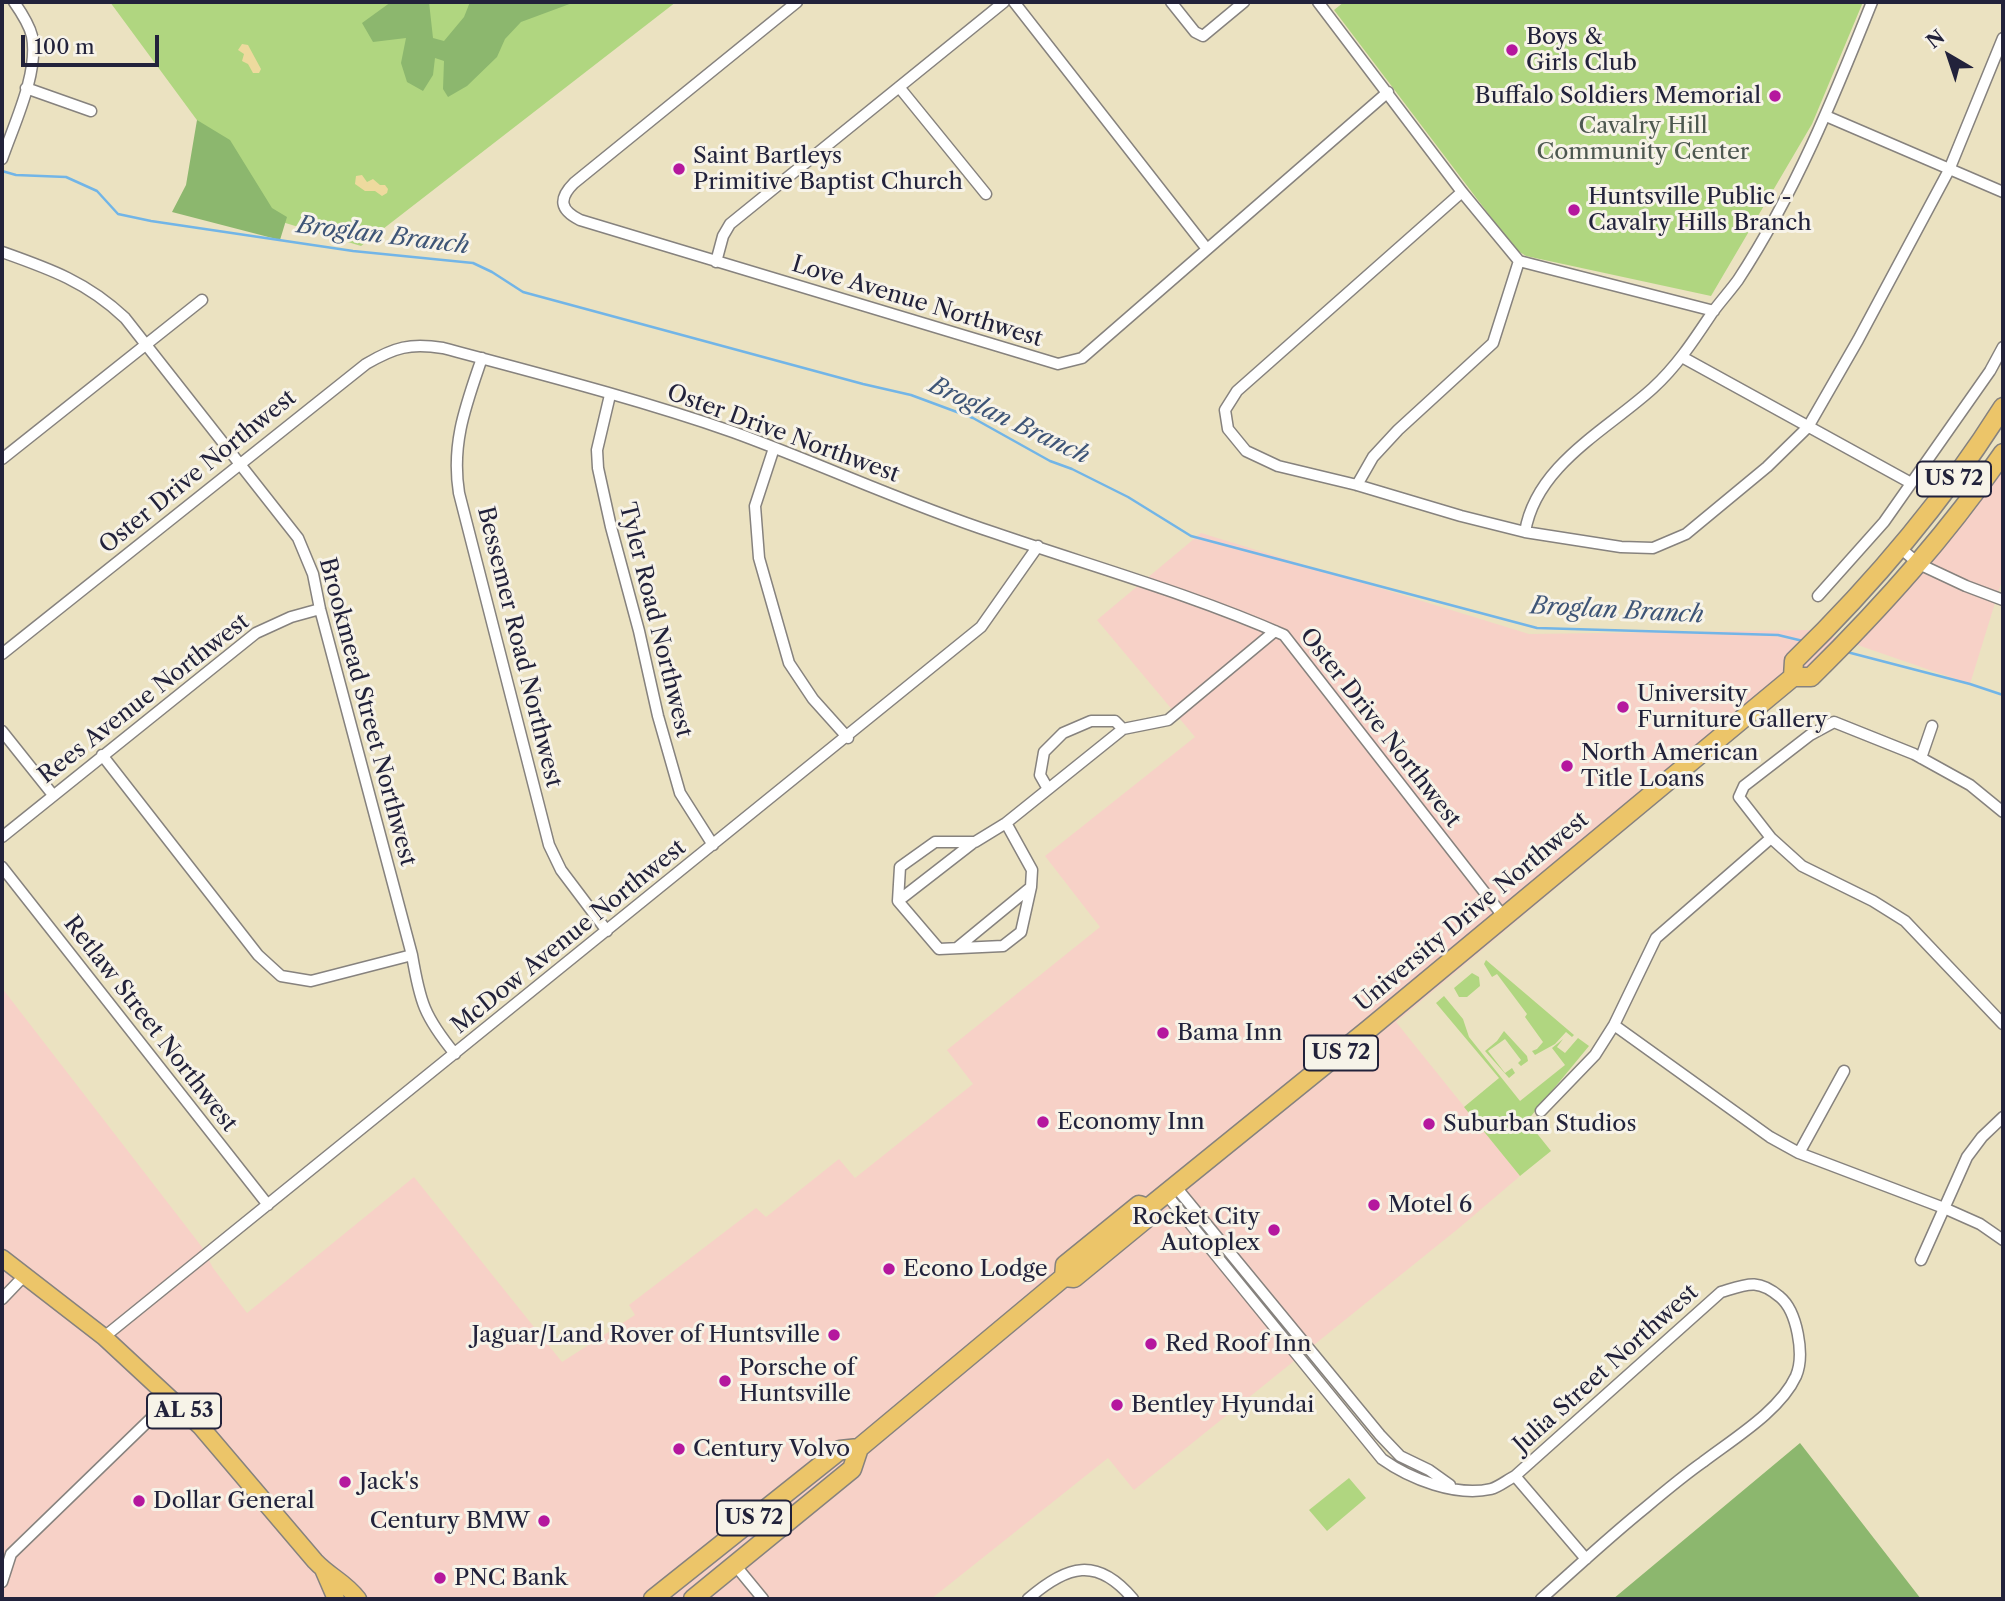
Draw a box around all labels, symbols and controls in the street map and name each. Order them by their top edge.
scale bar [24,21,163,65]
north arrow [1914,21,1984,91]
place label: Boys & Girls Club [1526,23,1637,77]
text: N [1922,25,1949,53]
text: 100 m [34,34,95,59]
marker: Boys & Girls Club [1504,42,1520,58]
place label: Buffalo Soldiers Memorial [1475,82,1761,110]
marker: Buffalo Soldiers Memorial [1767,88,1783,104]
park label: Cavalry Hill Community Center [1536,112,1750,166]
place label: Saint Bartleys Primitive Baptist Church [693,142,963,196]
marker: Saint Bartleys Primitive Baptist Church [671,161,687,177]
place label: Huntsville Public - Cavalry Hills Branch [1588,183,1812,237]
marker: Huntsville Public - Cavalry Hills Branch [1566,202,1582,218]
water label: Broglan Branch [295,211,471,261]
street label: Love Avenue Northwest [788,251,1046,353]
water label: Broglan Branch [924,371,1094,471]
street label: Oster Drive Northwest [663,379,903,489]
street label: Oster Drive Northwest [94,384,302,560]
road number: US 72 [1917,462,1991,496]
street label: Tyler Road Northwest [612,500,698,740]
street label: Bessemer Road Northwest [471,504,567,790]
street label: Brookmead Street Northwest [312,555,422,869]
water label: Broglan Branch [1530,592,1704,630]
street label: Rees Avenue Northwest [33,608,255,790]
street label: Oster Drive Northwest [1294,623,1466,833]
place label: University Furniture Gallery [1637,680,1828,734]
marker: University Furniture Gallery [1615,699,1631,715]
place label: North American Title Loans [1581,739,1758,793]
marker: North American Title Loans [1559,758,1575,774]
street label: University Drive Northwest [1350,806,1594,1018]
street label: McDow Avenue Northwest [446,834,692,1040]
street label: Retlaw Street Northwest [57,911,243,1137]
place label: Bama Inn [1177,1019,1282,1047]
marker: Bama Inn [1155,1025,1171,1041]
road number: US 72 [1304,1036,1378,1070]
place label: Economy Inn [1057,1108,1205,1136]
place label: Suburban Studios [1443,1110,1636,1138]
marker: Economy Inn [1035,1114,1051,1130]
marker: Suburban Studios [1421,1116,1437,1132]
place label: Motel 6 [1388,1191,1472,1219]
marker: Motel 6 [1366,1197,1382,1213]
place label: Rocket City Autoplex [1132,1203,1260,1257]
marker: Rocket City Autoplex [1266,1222,1282,1238]
place label: Econo Lodge [903,1255,1048,1283]
marker: Econo Lodge [881,1261,897,1277]
street label: Julia Street Northwest [1508,1279,1704,1459]
place label: Jaguar/Land Rover of Huntsville [471,1321,820,1349]
marker: Jaguar/Land Rover of Huntsville [826,1327,842,1343]
place label: Red Roof Inn [1165,1330,1311,1358]
marker: Red Roof Inn [1143,1336,1159,1352]
place label: Porsche of Huntsville [739,1354,855,1408]
marker: Porsche of Huntsville [717,1373,733,1389]
place label: Bentley Hyundai [1131,1391,1314,1419]
road number: AL 53 [147,1394,221,1428]
marker: Bentley Hyundai [1109,1397,1125,1413]
place label: Century Volvo [693,1435,850,1463]
marker: Century Volvo [671,1441,687,1457]
place label: Jack's [359,1468,419,1496]
marker: Jack's [337,1474,353,1490]
place label: Dollar General [153,1487,315,1515]
marker: Dollar General [131,1493,147,1509]
road number: US 72 [717,1500,791,1536]
place label: Century BMW [370,1507,530,1535]
marker: Century BMW [536,1513,552,1529]
place label: PNC Bank [454,1564,568,1592]
marker: PNC Bank [432,1570,448,1586]

